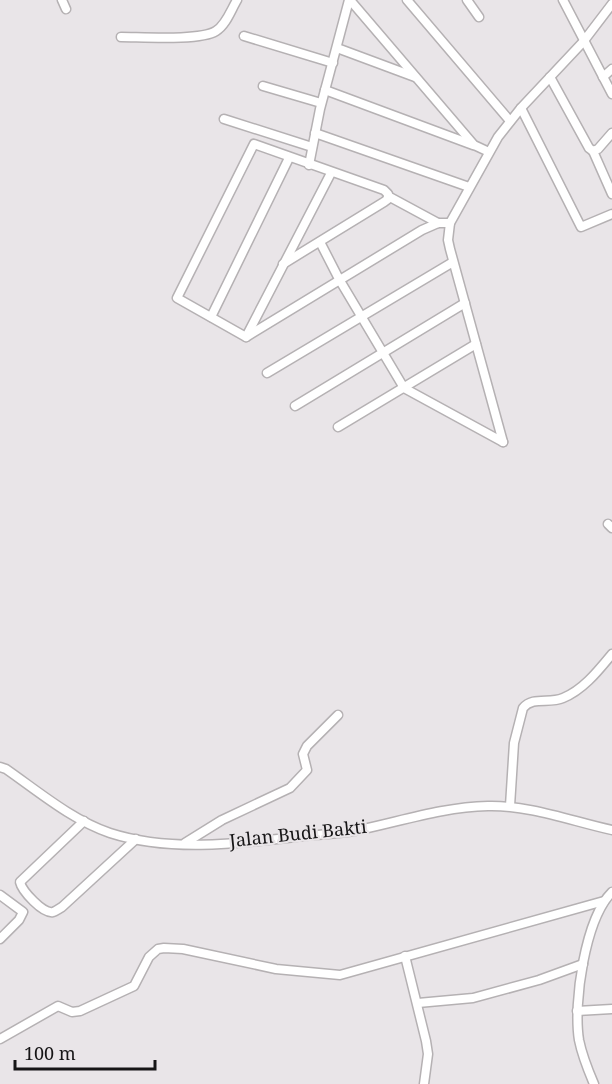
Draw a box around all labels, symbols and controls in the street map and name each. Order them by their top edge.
street label: Jalan Budi Bakti [227,814,368,852]
scale bar [15,1033,154,1071]
text: 100 m [24,1041,76,1065]

